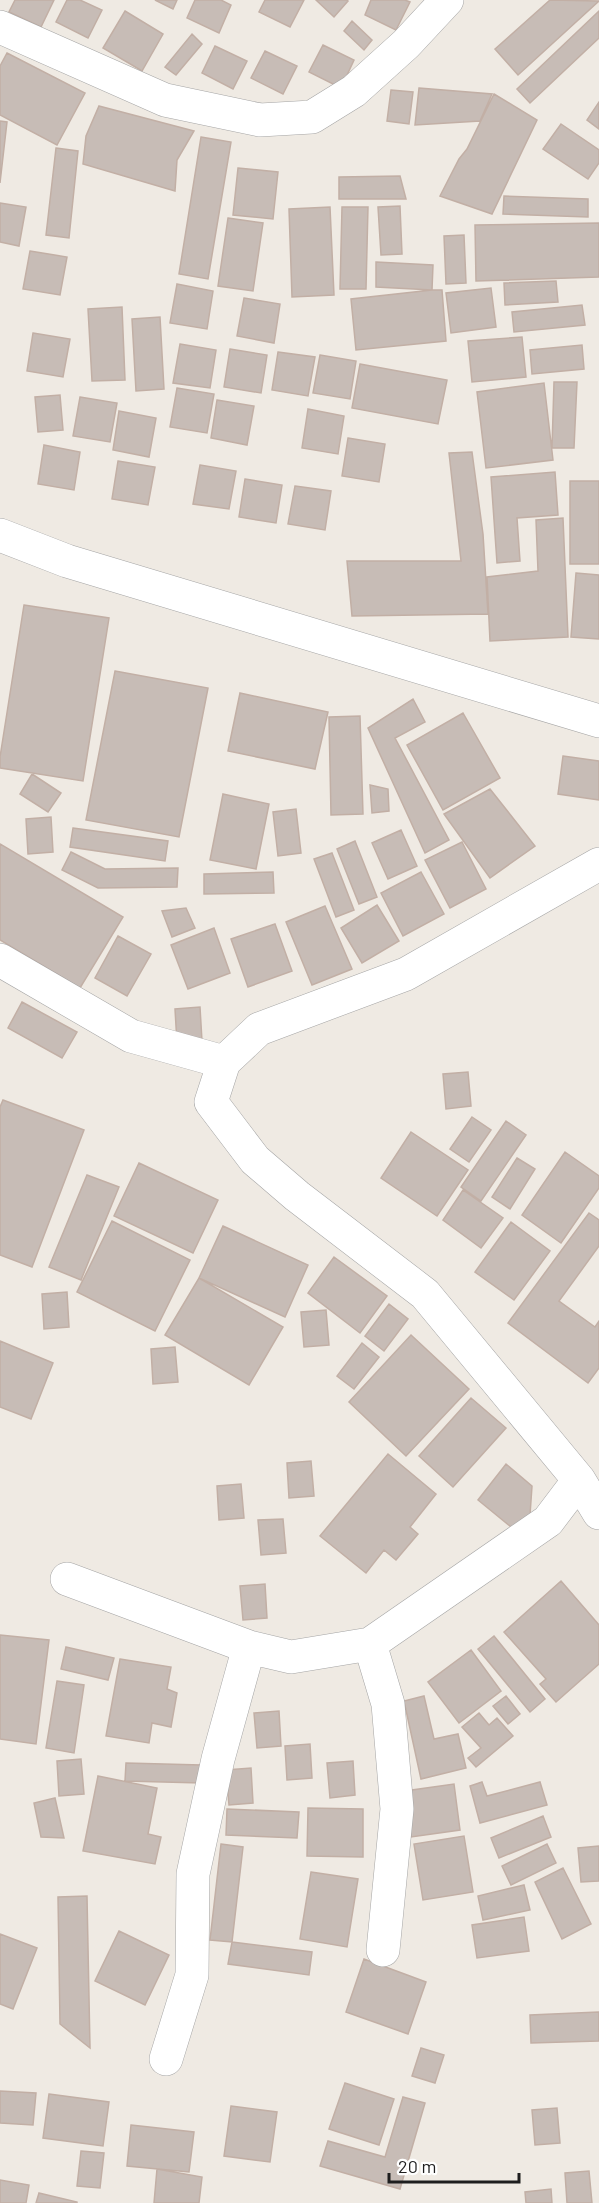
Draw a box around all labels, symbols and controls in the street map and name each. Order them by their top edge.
scale bar [389,2146,520,2184]
text: 20 m [398,2155,436,2177]

